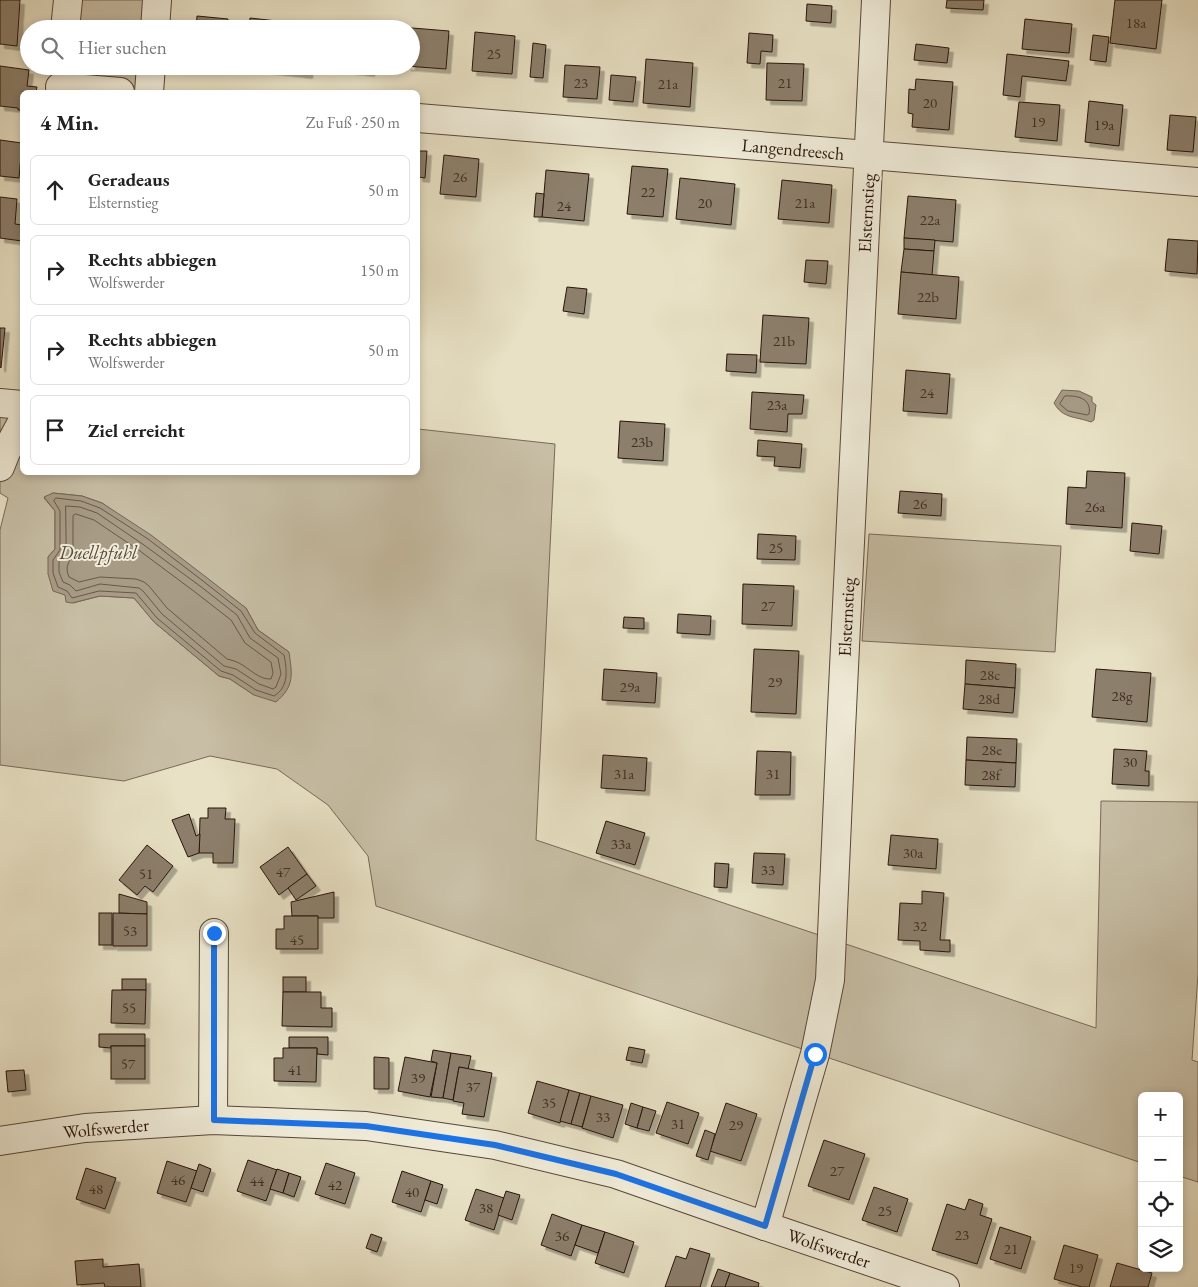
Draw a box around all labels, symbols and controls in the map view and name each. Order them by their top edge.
house number: 18a [1126,13,1146,32]
search box [20,20,420,75]
icon: search [38,34,66,62]
text: Hier suchen [78,35,167,60]
house number: 25 [487,44,501,63]
house number: 23 [574,73,588,92]
house number: 21 [778,73,792,92]
house number: 21a [658,74,678,93]
house number: 20 [923,93,937,112]
text: 4 Min. [40,109,99,136]
text: Zu Fuß · 250 m [306,112,400,133]
house number: 19 [1031,112,1045,131]
house number: 19a [1094,115,1114,134]
street label: Langendreesch [741,133,845,165]
text: Geradeaus [88,167,170,192]
house number: 26 [453,167,467,186]
street label: Elsternstieg [852,173,880,253]
icon: ahead [41,176,69,204]
text: 50 m [368,180,399,201]
house number: 22 [641,182,656,201]
text: Elsternstieg [88,192,158,213]
house number: 20 [698,193,712,212]
house number: 21a [795,193,815,212]
house number: 24 [557,196,572,215]
house number: 22a [920,210,940,229]
text: Rechts abbiegen [88,247,217,272]
icon: right [41,256,69,284]
text: 150 m [360,260,399,281]
text: Wolfswerder [88,272,165,293]
house number: 22b [917,287,939,306]
text: Rechts abbiegen [88,327,217,352]
house number: 21b [773,331,795,350]
icon: right [41,336,69,364]
text: 50 m [368,340,399,361]
text: Wolfswerder [88,352,165,373]
house number: 24 [920,383,935,402]
house number: 23a [767,395,787,414]
icon: arrive [41,416,69,444]
text: Ziel erreicht [88,418,185,443]
house number: 23b [631,432,653,451]
house number: 26 [913,494,927,513]
house number: 26a [1085,497,1105,516]
house number: 25 [769,538,783,557]
water label: Duellpfuhl [58,540,138,565]
street label: Elsternstieg [832,577,860,657]
house number: 27 [761,596,776,615]
house number: 28c [980,665,1000,684]
house number: 29 [768,672,782,691]
house number: 29a [620,677,640,696]
house number: 28g [1112,686,1133,705]
house number: 28d [978,689,1000,708]
house number: 28e [982,740,1002,759]
house number: 30 [1123,752,1137,771]
house number: 31a [614,764,634,783]
house number: 31 [766,764,780,783]
house number: 28f [981,765,1003,784]
house number: 33a [611,834,631,853]
house number: 30a [903,843,923,862]
house number: 33 [761,860,775,879]
house number: 47 [276,862,291,881]
house number: 51 [139,864,153,883]
house number: 32 [913,916,928,935]
house number: 53 [123,921,137,940]
route end [203,922,226,945]
house number: 45 [290,930,304,949]
house number: 55 [122,998,136,1017]
route start [804,1043,827,1066]
house number: 57 [121,1054,136,1073]
house number: 41 [288,1060,302,1079]
house number: 39 [411,1068,425,1087]
house number: 37 [466,1077,481,1096]
map controls [1138,1092,1183,1272]
button: + [1138,1092,1183,1137]
house number: 35 [542,1093,556,1112]
house number: 33 [596,1107,610,1126]
street label: Wolfswerder [62,1113,150,1143]
house number: 31 [671,1114,685,1133]
house number: 29 [729,1115,743,1134]
button: − [1138,1137,1183,1182]
house number: 27 [830,1161,845,1180]
house number: 46 [171,1170,185,1189]
house number: 44 [250,1171,265,1190]
house number: 42 [328,1175,343,1194]
house number: 48 [89,1179,103,1198]
house number: 40 [405,1182,419,1201]
button: locate [1138,1182,1183,1227]
house number: 38 [479,1198,493,1217]
house number: 25 [878,1201,892,1220]
street label: Wolfswerder [784,1223,874,1273]
house number: 23 [955,1225,969,1244]
house number: 36 [555,1226,569,1245]
button: layers [1138,1227,1183,1272]
house number: 21 [1004,1239,1018,1258]
house number: 19 [1069,1258,1083,1277]

